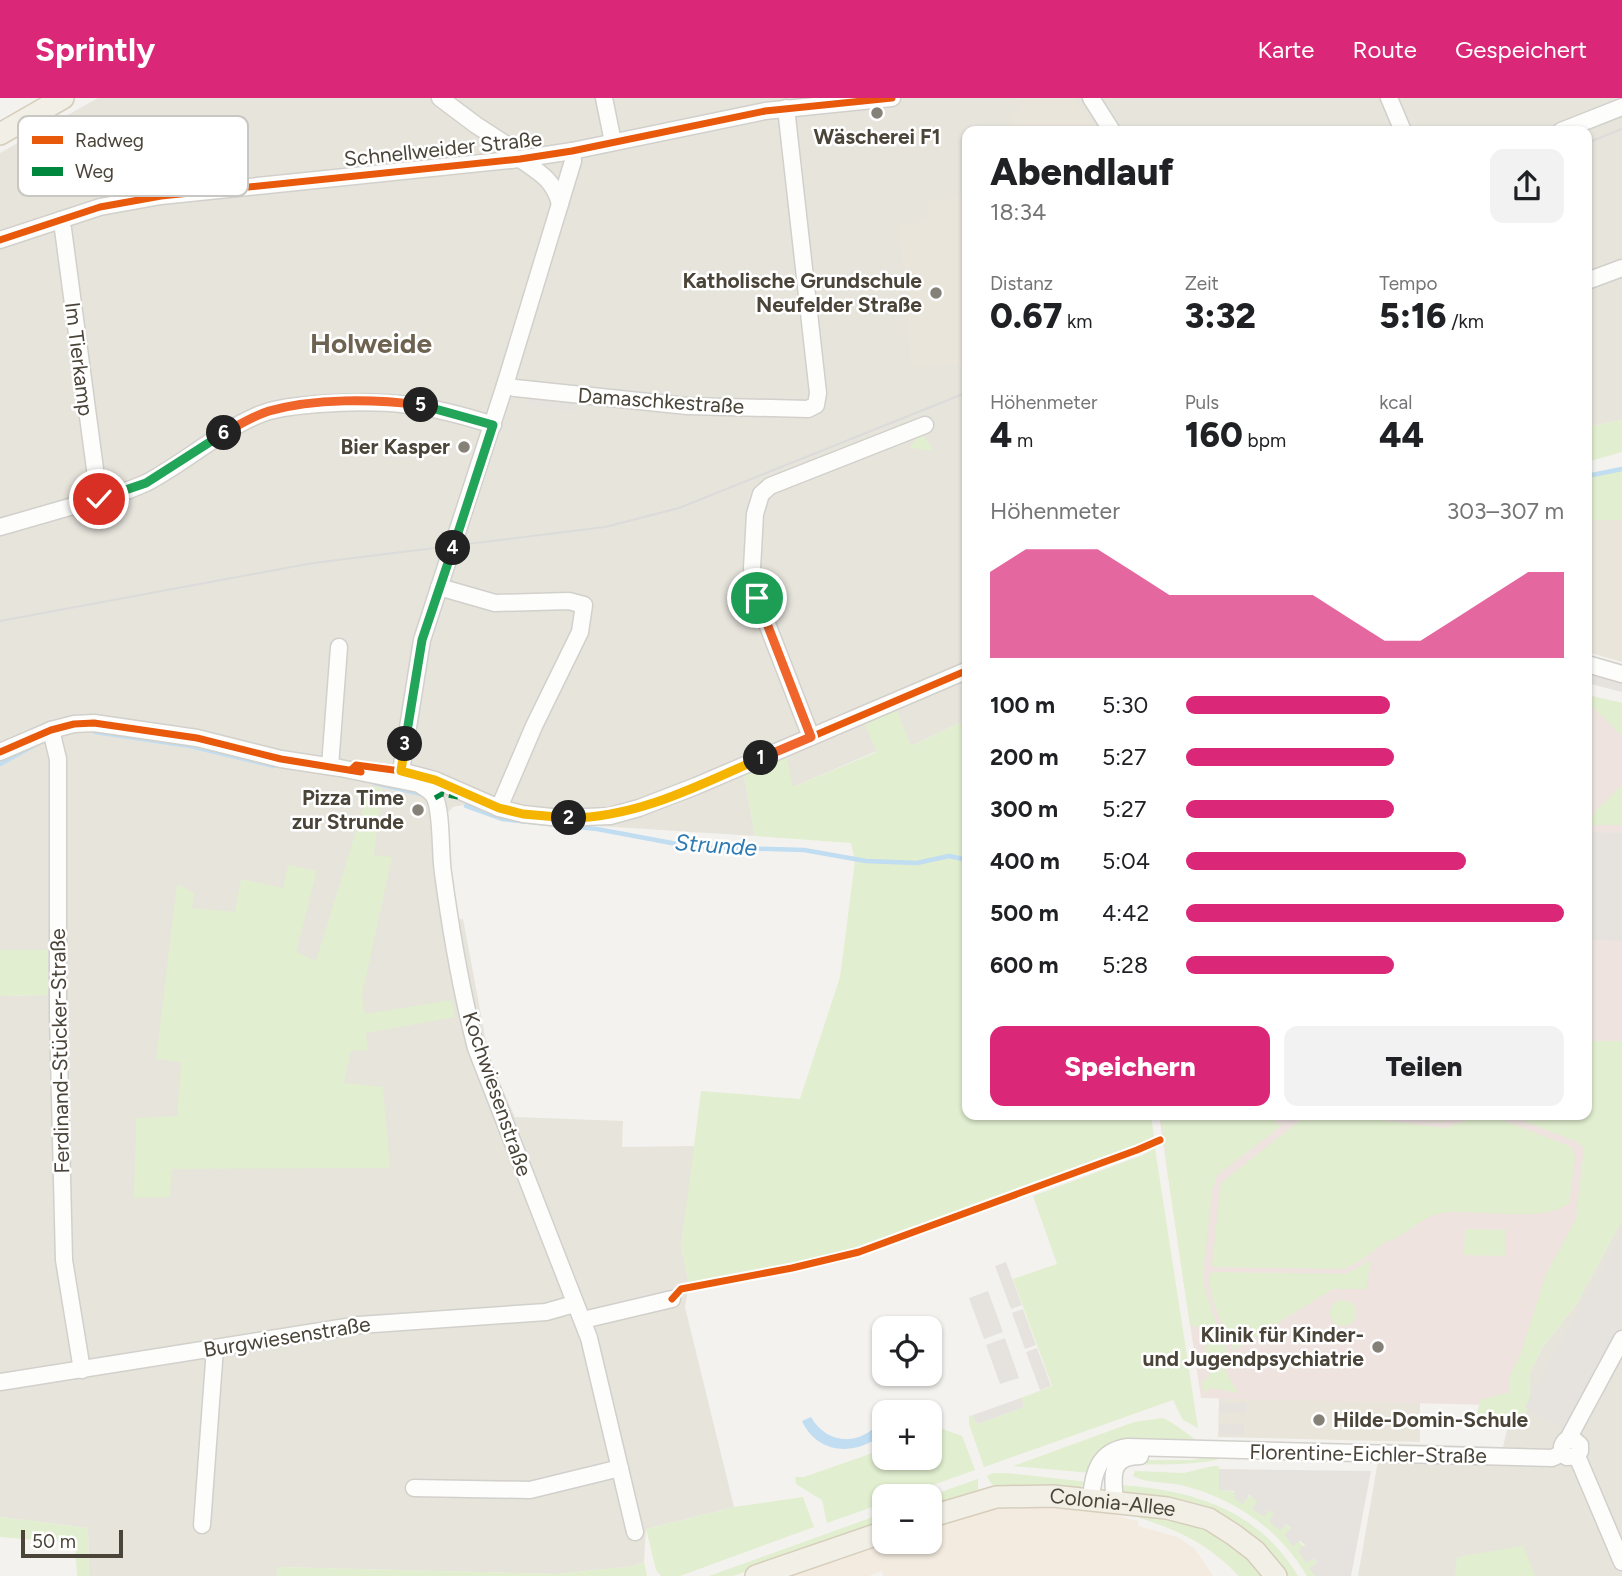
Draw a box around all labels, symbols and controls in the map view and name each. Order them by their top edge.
text: Sprintly [35,30,155,69]
text: Karte [1258,35,1314,64]
text: Route [1352,35,1417,64]
text: Gespeichert [1455,35,1587,64]
marker: Wäscherei F1 [869,105,885,121]
legend [18,116,248,196]
place label: Wäscherei F1 [813,124,941,149]
street label: Schnellweider Straße [343,126,543,171]
text: Radweg [75,129,144,152]
text: Abendlauf [990,149,1174,195]
button: share [1490,149,1564,223]
text: Weg [75,160,114,183]
text: 18:34 [990,198,1046,226]
place label: Katholische Grundschule Neufelder Straße [682,268,922,317]
text: Distanz [990,272,1053,295]
text: Zeit [1185,272,1219,295]
text: Tempo [1379,272,1437,295]
marker: Katholische Grundschule Neufelder Straße [928,285,944,301]
text: 0.67 [990,295,1062,337]
text: 3:32 [1185,295,1256,337]
text: 5:16 [1379,295,1447,337]
street label: Im Tierkamp [60,300,99,417]
text: km [1062,310,1093,333]
text: /km [1447,310,1484,333]
district label: Holweide [310,326,432,360]
street label: Damaschkestraße [577,382,745,419]
pin: 5 [404,388,438,422]
text: Höhenmeter [990,391,1097,414]
text: Puls [1185,391,1219,414]
text: kcal [1379,391,1413,414]
text: 5 [415,393,426,416]
text: 4 [990,414,1012,456]
text: 160 [1185,414,1243,456]
text: 44 [1379,414,1424,456]
pin: 6 [206,416,242,450]
text: 6 [218,421,229,444]
text: m [1012,429,1033,452]
text: bpm [1243,429,1286,452]
place label: Bier Kasper [341,434,450,459]
marker: Bier Kasper [456,439,472,455]
pin [69,469,129,529]
icon: check [80,480,118,518]
text: Höhenmeter [990,497,1120,525]
text: 303–307 m [1447,497,1564,525]
pin: 4 [435,531,470,566]
text: 4 [446,536,459,559]
pin [727,568,787,628]
icon: arrive [738,579,776,617]
text: 100 m [990,691,1055,719]
text: 5:30 [1102,691,1148,719]
pin: 3 [388,726,422,762]
text: 3 [399,732,410,755]
pin: 1 [744,740,778,776]
text: 200 m [990,743,1059,771]
text: 5:27 [1102,743,1146,771]
text: 1 [756,746,765,769]
place label: Pizza Time zur Strunde [292,785,404,834]
text: 300 m [990,795,1058,823]
text: 5:27 [1102,795,1146,823]
pin: 2 [552,800,586,836]
marker: Pizza Time zur Strunde [410,802,426,818]
text: 2 [563,806,574,829]
water label: Strunde [674,828,759,862]
text: 400 m [990,847,1060,875]
text: 5:04 [1102,847,1150,875]
text: 500 m [990,899,1059,927]
text: 4:42 [1102,899,1149,927]
street label: Ferdinand-Stücker-Straße [45,928,74,1174]
text: 600 m [990,951,1059,979]
text: 5:28 [1102,951,1148,979]
street label: Kochwiesenstraße [458,1008,537,1179]
button: Speichern [990,1026,1270,1106]
button: Teilen [1284,1026,1564,1106]
street label: Burgwiesenstraße [202,1311,372,1362]
map controls [872,1316,942,1554]
button: locate [872,1316,942,1386]
place label: Klinik für Kinder- und Jugendpsychiatrie [1143,1322,1364,1371]
marker: Klinik für Kinder- und Jugendpsychiatrie [1370,1339,1386,1355]
button: + [872,1400,942,1470]
place label: Hilde-Domin-Schule [1333,1407,1529,1432]
marker: Hilde-Domin-Schule [1311,1412,1327,1428]
street label: Florentine-Eichler-Straße [1249,1439,1487,1468]
street label: Colonia-Allee [1049,1483,1179,1522]
button: − [872,1484,942,1554]
scale bar [21,1527,122,1559]
text: 50 m [32,1530,76,1553]

